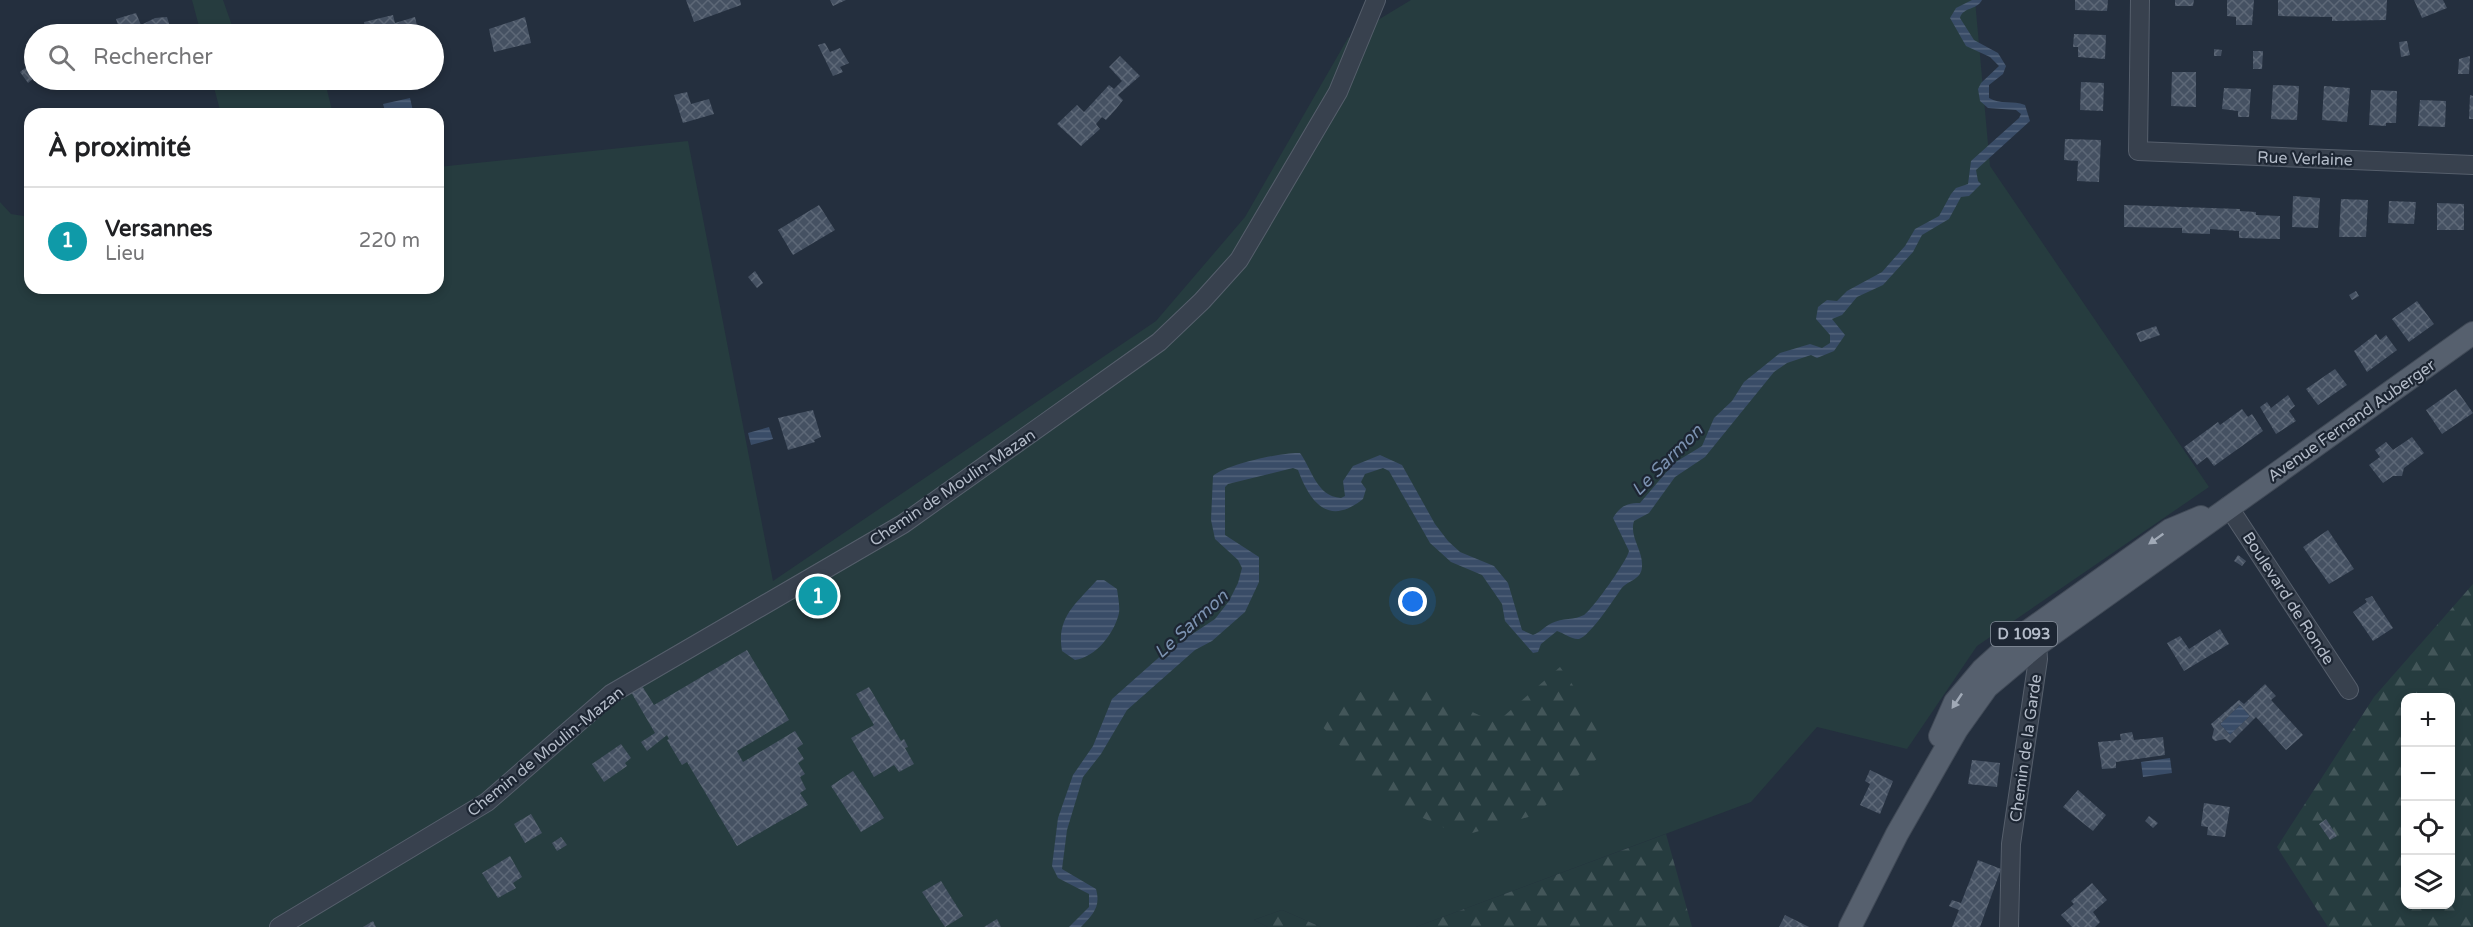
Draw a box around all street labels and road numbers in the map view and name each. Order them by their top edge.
street label: Rue Verlaine [2257,147,2353,171]
street label: Avenue Fernand Auberger [2264,355,2440,486]
street label: Chemin de Moulin-Mazan [866,425,1039,551]
street label: Boulevard de Ronde [2238,528,2339,669]
road number: D 1093 [1991,622,2057,646]
street label: Chemin de la Garde [2006,673,2046,823]
street label: Chemin de Moulin-Mazan [463,682,628,821]

